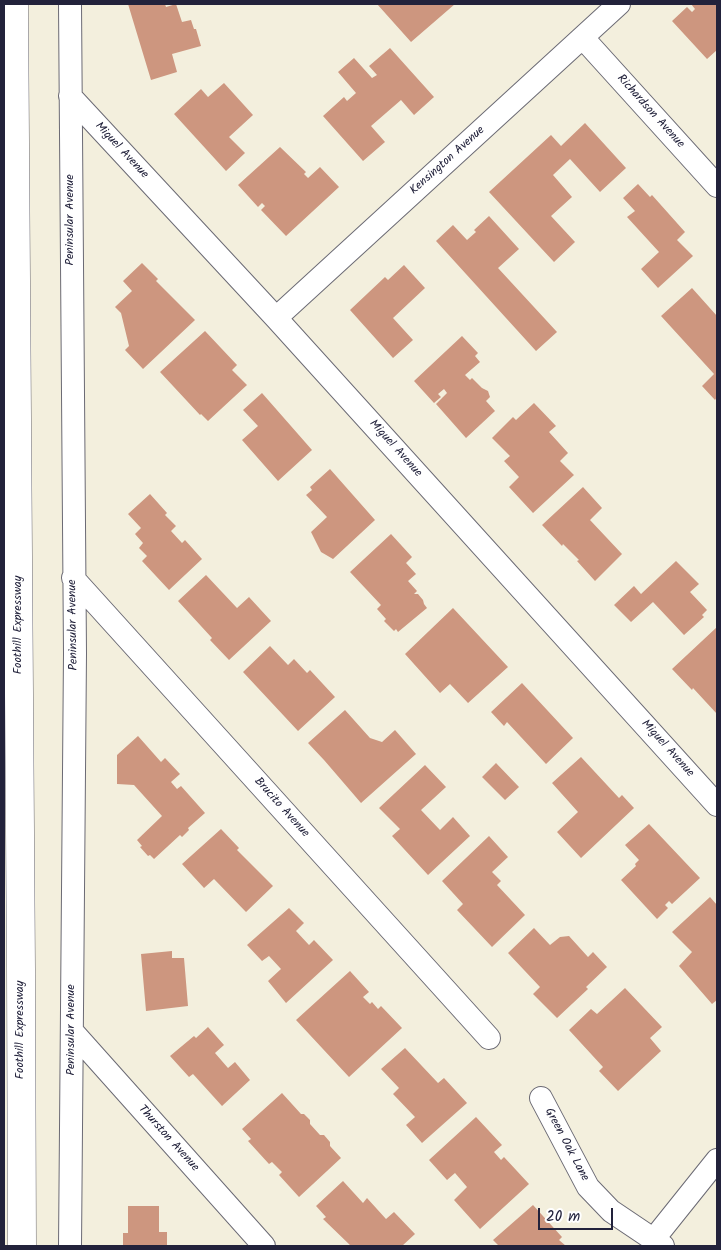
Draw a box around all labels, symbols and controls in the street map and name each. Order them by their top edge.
street label: Richardson Avenue [613,72,687,152]
street label: Miguel Avenue [91,120,151,182]
street label: Kensington Avenue [408,124,488,198]
street label: Peninsular Avenue [64,174,78,266]
street label: Miguel Avenue [365,417,425,481]
street label: Foothill Expressway [12,576,26,674]
street label: Peninsular Avenue [66,579,82,671]
street label: Miguel Avenue [637,717,697,781]
street label: Brucito Avenue [250,775,312,841]
street label: Foothill Expressway [14,981,28,1079]
street label: Peninsular Avenue [65,984,79,1076]
street label: Thurston Avenue [134,1103,202,1175]
street label: Green Oak Lane [541,1106,591,1184]
scale bar [541,1198,616,1230]
text: 20 m [546,1205,580,1229]

